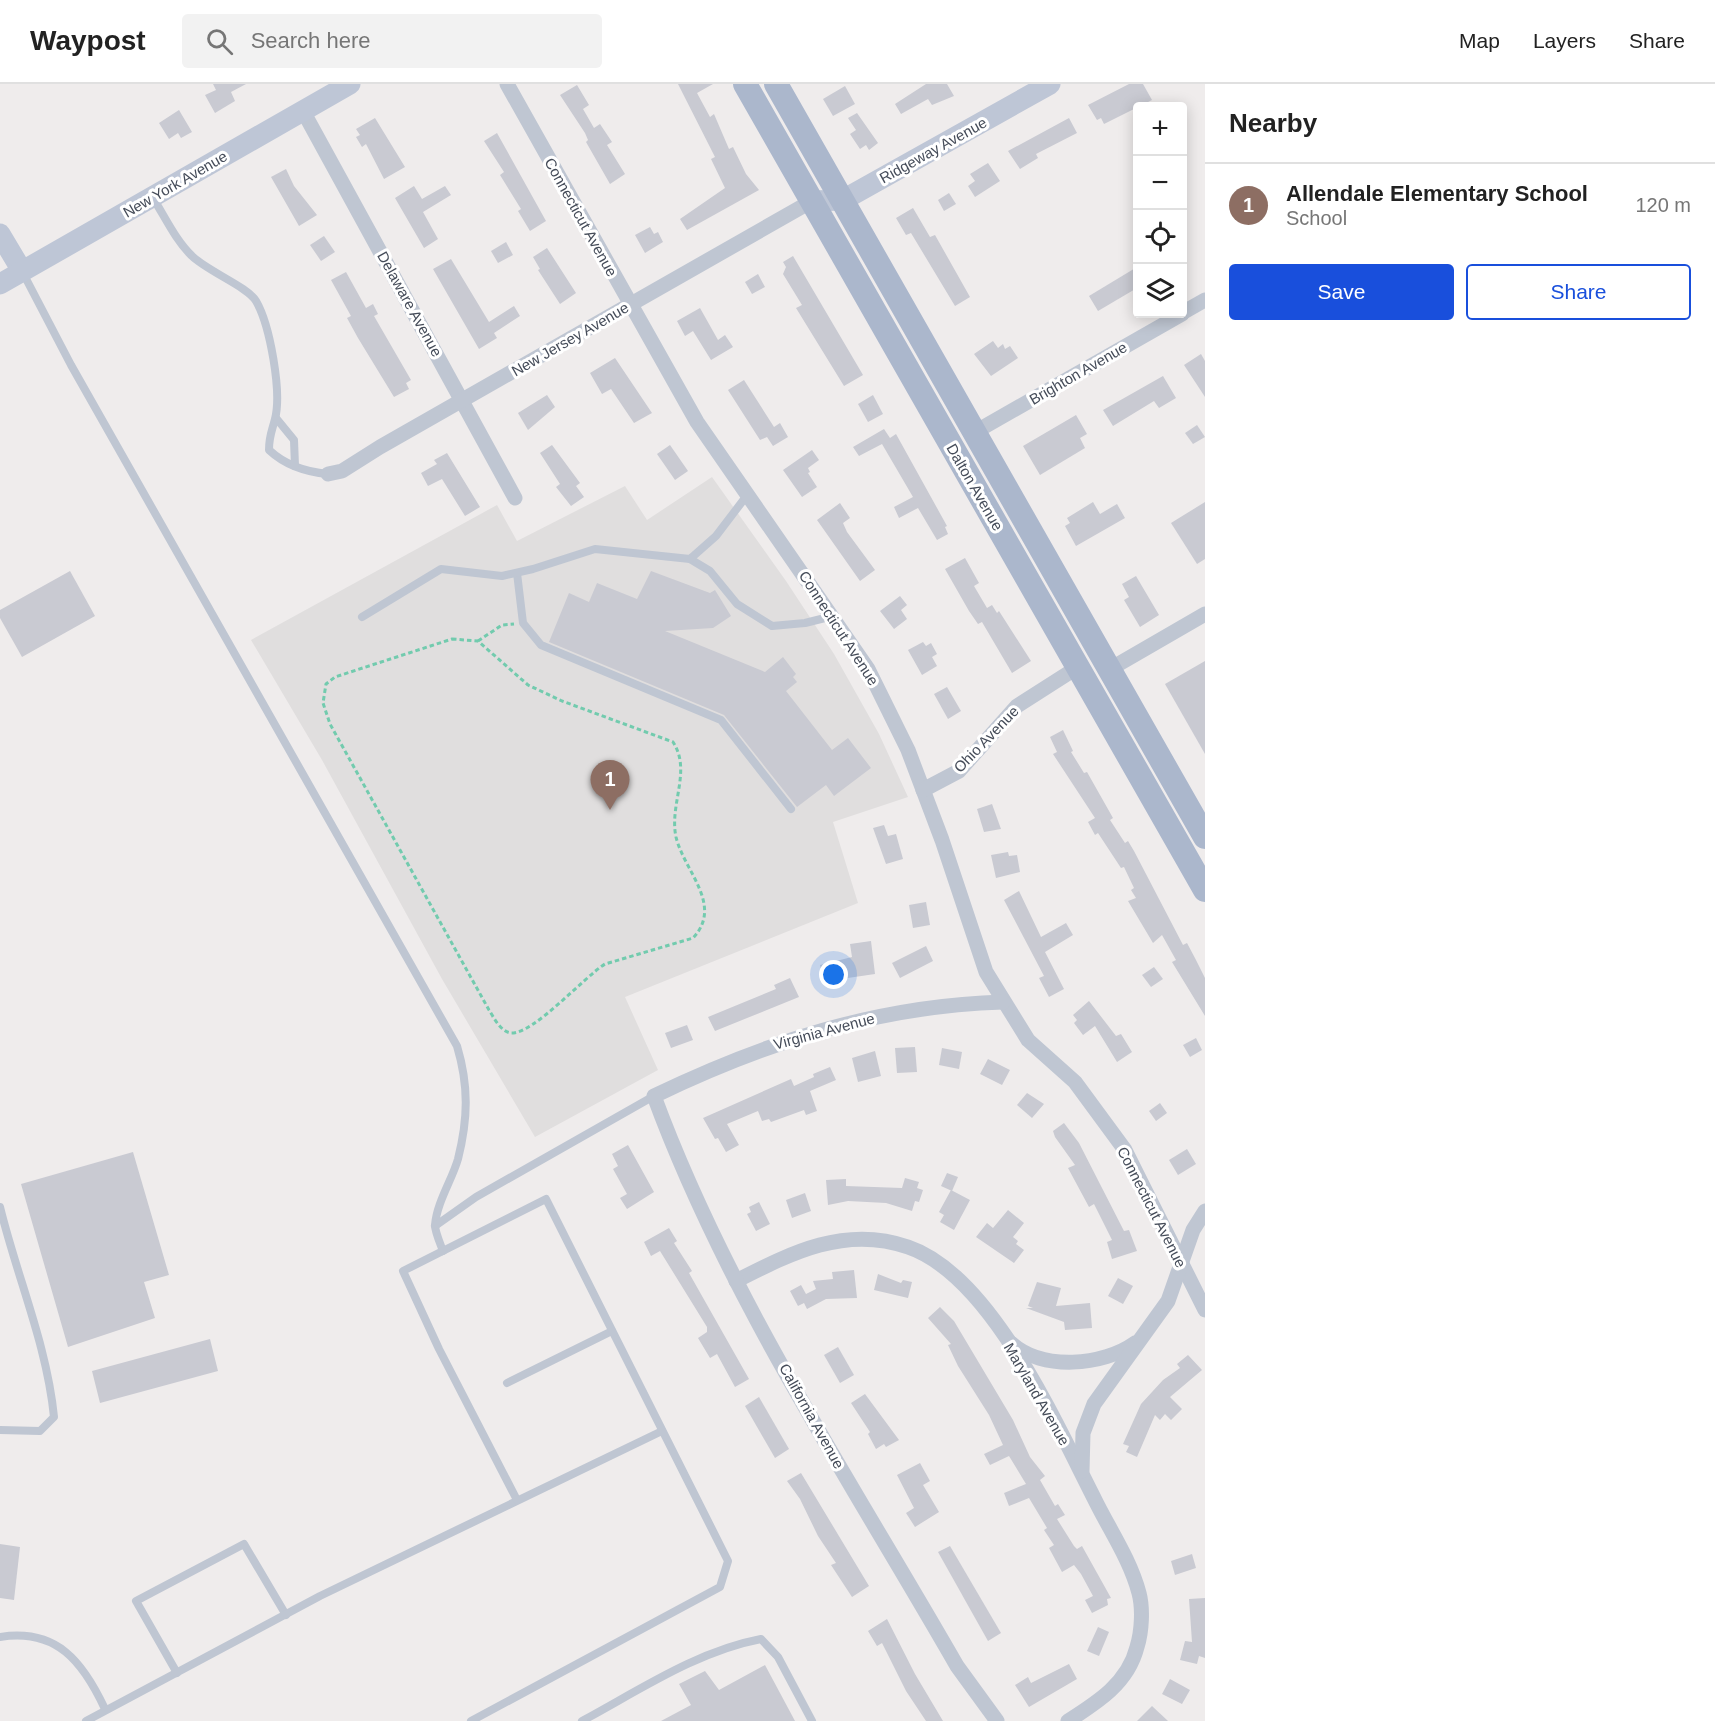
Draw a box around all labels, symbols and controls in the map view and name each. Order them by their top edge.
search box [182,14,602,68]
text: Waypost [30,25,146,56]
icon: search [203,25,236,58]
text: Search here [251,28,371,53]
text: Map [1459,29,1500,52]
text: Layers [1533,29,1596,52]
text: Share [1629,29,1685,52]
map controls [1133,102,1187,318]
button: + [1133,102,1187,156]
text: Nearby [1229,108,1317,138]
street label: Ridgeway Avenue [876,114,990,186]
street label: New York Avenue [120,147,230,221]
street label: Connecticut Avenue [541,155,621,279]
button: − [1133,156,1187,210]
text: Allendale Elementary School [1286,181,1588,206]
text: 1 [1243,194,1254,216]
text: 120 m [1635,194,1691,216]
text: School [1286,207,1347,229]
button: locate [1133,210,1187,264]
street label: Delaware Avenue [374,249,446,359]
button: layers [1133,264,1187,318]
button: Save [1229,264,1454,320]
button: Share [1466,264,1691,320]
street label: New Jersey Avenue [508,299,632,379]
street label: Brighton Avenue [1026,338,1130,408]
street label: Dalton Avenue [943,441,1007,533]
street label: Connecticut Avenue [796,568,882,688]
street label: Ohio Avenue [950,702,1022,776]
pin: 1 [590,760,630,810]
your location [819,960,848,989]
street label: Virginia Avenue [772,1009,876,1053]
street label: Connecticut Avenue [1114,1144,1190,1270]
street label: Maryland Avenue [1001,1340,1073,1448]
street label: California Avenue [776,1361,848,1471]

